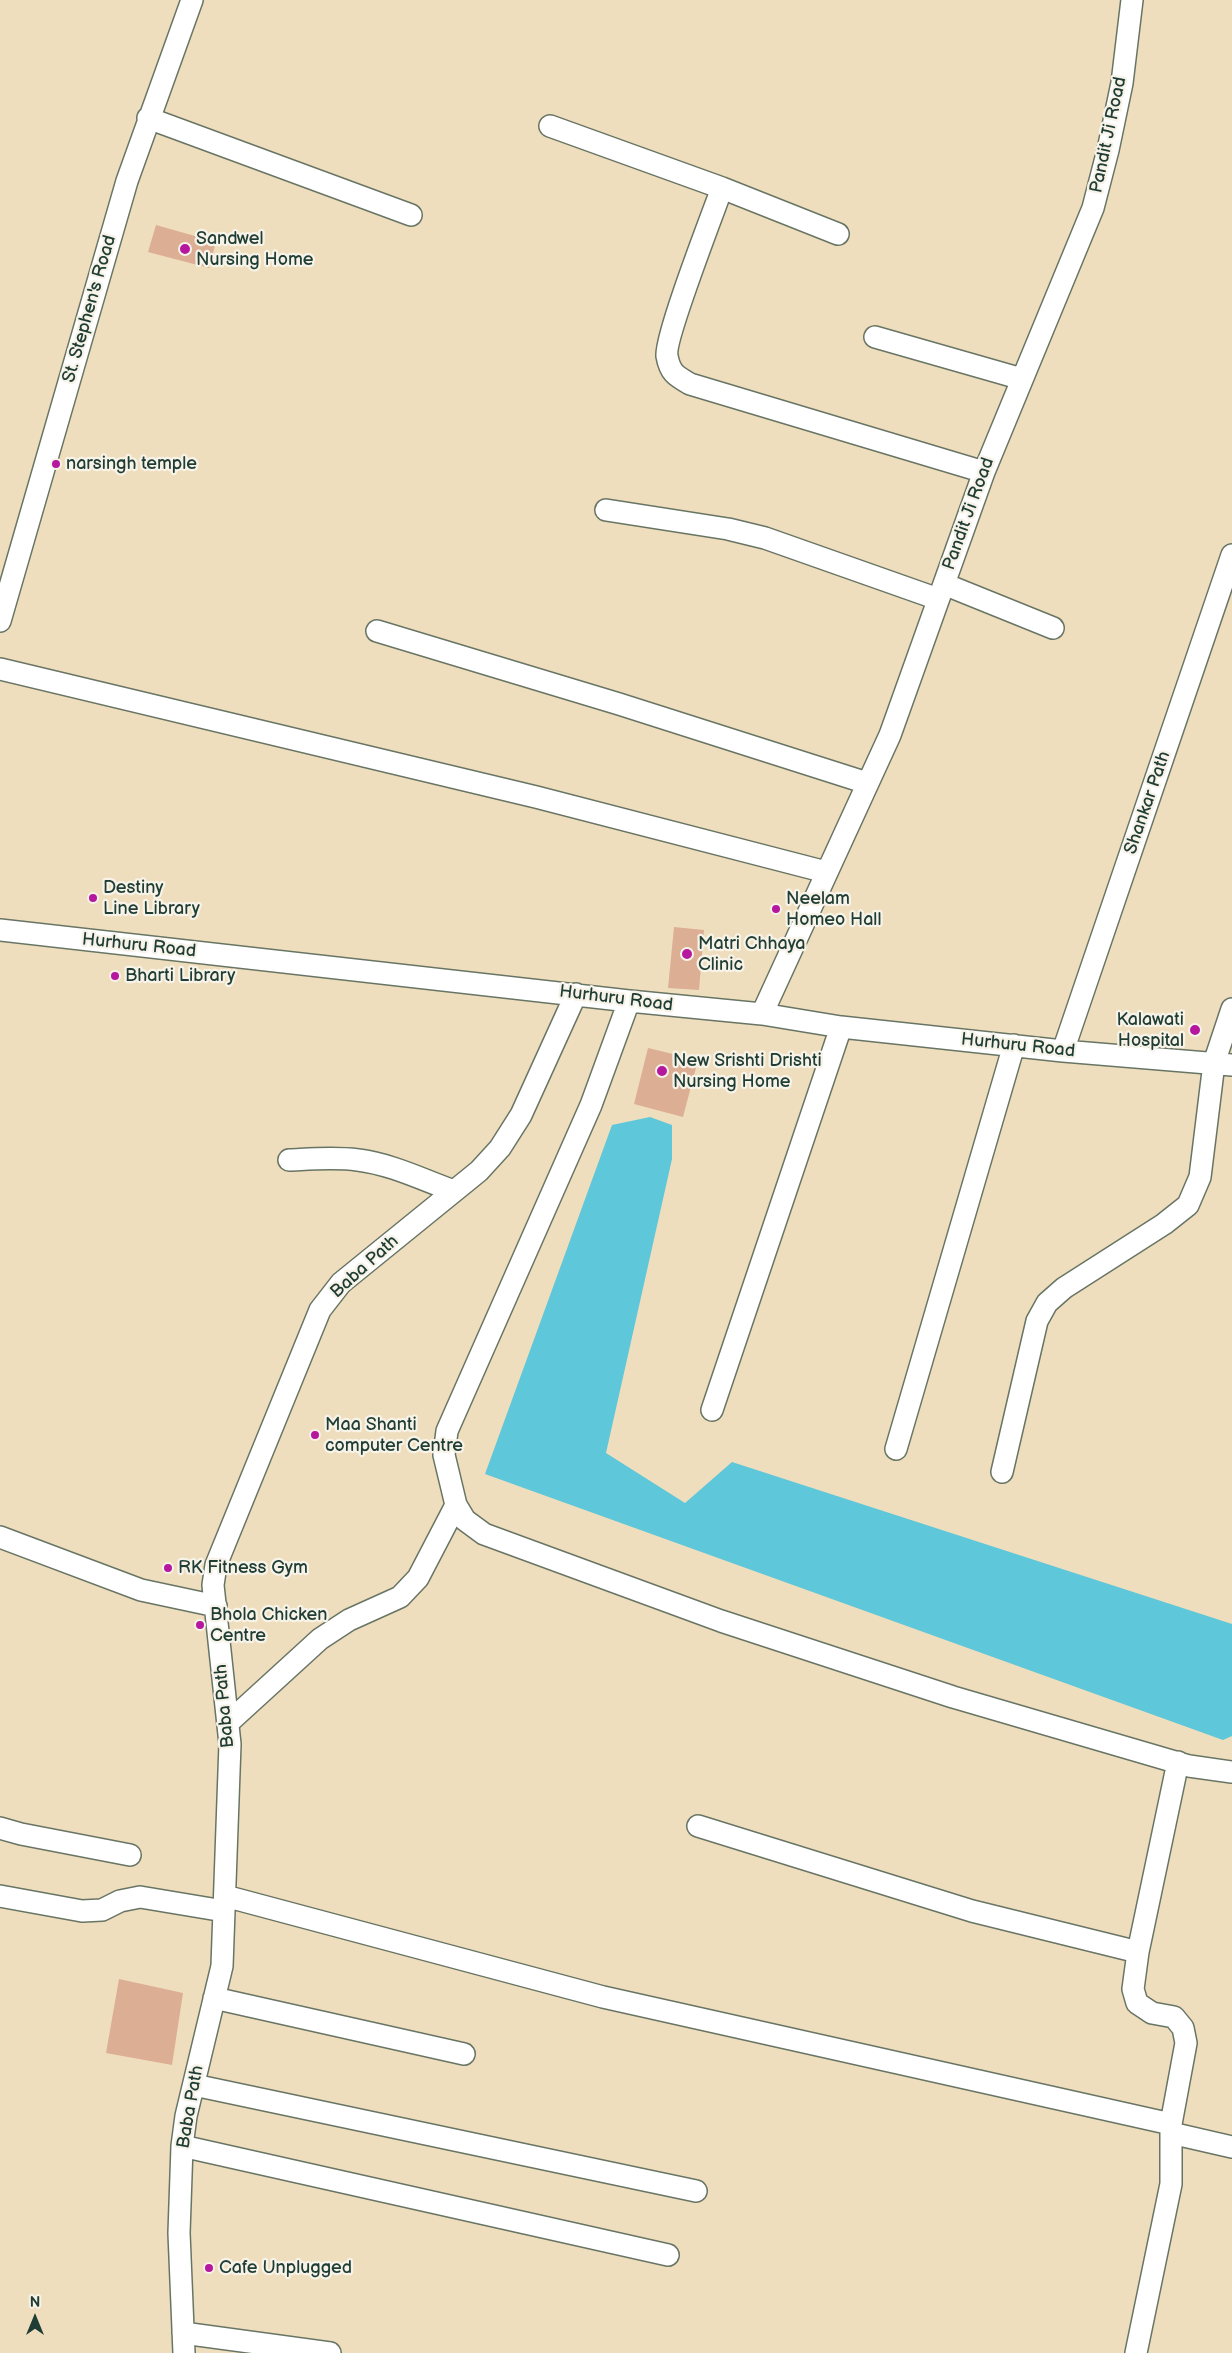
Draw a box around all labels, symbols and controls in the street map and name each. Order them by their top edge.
street label: Pandit Ji Road [1086,75,1132,195]
place label: Sandwel Nursing Home [196,228,314,270]
street label: St. Stephen's Road [59,233,121,385]
marker: Sandwel Nursing Home [178,242,192,256]
place label: narsingh temple [66,453,197,475]
street label: Pandit Ji Road [939,455,999,573]
marker: narsingh temple [50,458,62,470]
street label: Shankar Path [1120,749,1176,857]
place label: Destiny Line Library [103,877,200,920]
place label: Neelam Homeo Hall [786,888,881,931]
marker: Destiny Line Library [87,892,99,904]
marker: Neelam Homeo Hall [770,903,782,915]
street label: Hurhuru Road [81,929,197,963]
place label: Matri Chhaya Clinic [698,933,806,976]
marker: Matri Chhaya Clinic [680,947,694,961]
place label: Bharti Library [125,965,235,987]
marker: Bharti Library [109,970,121,982]
street label: Hurhuru Road [558,981,674,1017]
place label: Kalawati Hospital [1116,1009,1184,1052]
marker: Kalawati Hospital [1188,1023,1202,1037]
street label: Hurhuru Road [960,1029,1076,1063]
place label: New Srishti Drishti Nursing Home [673,1050,822,1092]
marker: New Srishti Drishti Nursing Home [655,1064,669,1078]
street label: Baba Path [327,1231,403,1303]
place label: Maa Shanti computer Centre [325,1414,463,1456]
marker: Maa Shanti computer Centre [309,1429,321,1441]
place label: RK Fitness Gym [178,1557,308,1579]
marker: RK Fitness Gym [162,1562,174,1574]
place label: Bhola Chicken Centre [210,1604,327,1646]
marker: Bhola Chicken Centre [194,1619,206,1631]
street label: Baba Path [211,1663,239,1749]
street label: Baba Path [173,2064,209,2150]
place label: Cafe Unplugged [219,2257,352,2279]
marker: Cafe Unplugged [203,2262,215,2274]
north arrow [10,2293,60,2343]
text: N [30,2294,40,2311]

